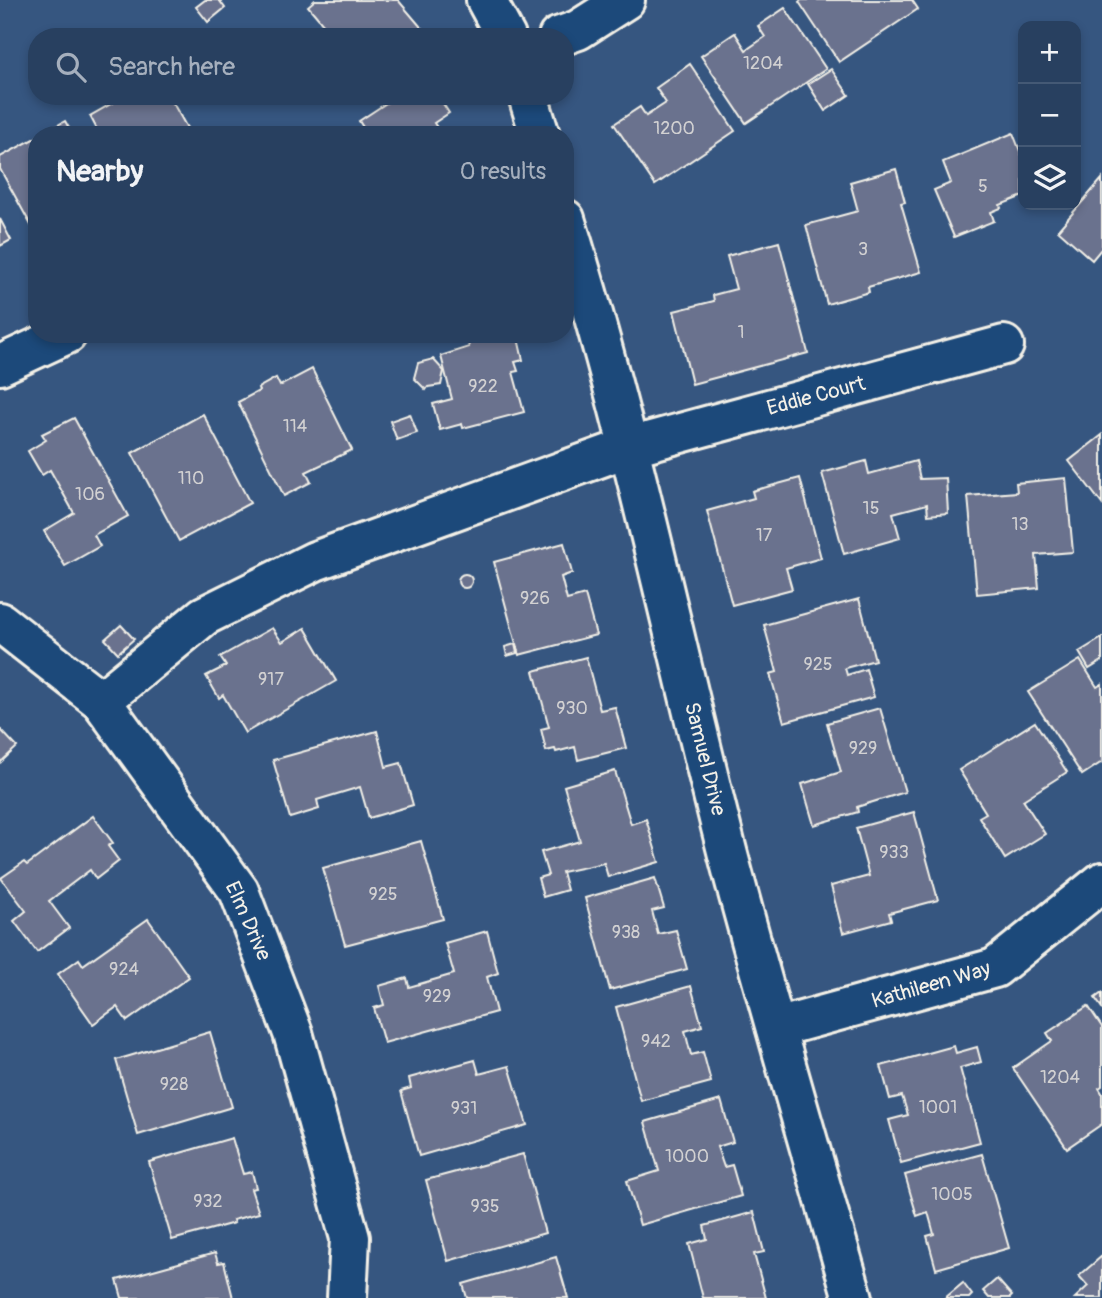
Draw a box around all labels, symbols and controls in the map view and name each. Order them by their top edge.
map controls [1018,21,1081,210]
button: + [1018,21,1081,84]
search box [28,28,574,105]
icon: search [52,48,90,86]
text: Search here [108,51,235,83]
house number: 1204 [743,52,783,75]
button: − [1018,84,1081,147]
house number: 1200 [653,117,695,140]
button: layers [1018,147,1081,210]
text: Nearby [56,153,143,190]
text: 0 results [460,157,546,186]
house number: 5 [978,175,988,198]
house number: 3 [858,238,868,261]
house number: 1 [737,321,745,344]
street label: Eddie Court [764,370,869,422]
house number: 922 [468,375,498,398]
house number: 114 [283,415,308,438]
house number: 110 [178,467,204,490]
house number: 106 [75,483,105,506]
house number: 15 [863,497,879,520]
house number: 13 [1011,513,1029,536]
house number: 17 [756,524,773,547]
house number: 926 [520,587,550,610]
house number: 925 [803,653,833,676]
house number: 917 [258,668,284,691]
house number: 930 [556,697,588,720]
street label: Samuel Drive [678,699,732,819]
house number: 929 [849,737,877,760]
house number: 933 [879,841,909,864]
street label: Elm Drive [219,877,278,965]
house number: 925 [368,883,398,906]
house number: 938 [612,921,640,944]
street label: Kathileen Way [868,955,994,1015]
house number: 924 [109,958,139,981]
house number: 929 [423,985,451,1008]
house number: 942 [641,1030,671,1053]
house number: 1204 [1040,1066,1080,1089]
house number: 928 [160,1073,188,1096]
house number: 1001 [919,1096,957,1119]
house number: 931 [451,1097,477,1120]
house number: 1000 [665,1145,709,1168]
house number: 1005 [931,1183,973,1206]
house number: 932 [193,1190,223,1213]
house number: 935 [470,1195,500,1218]

